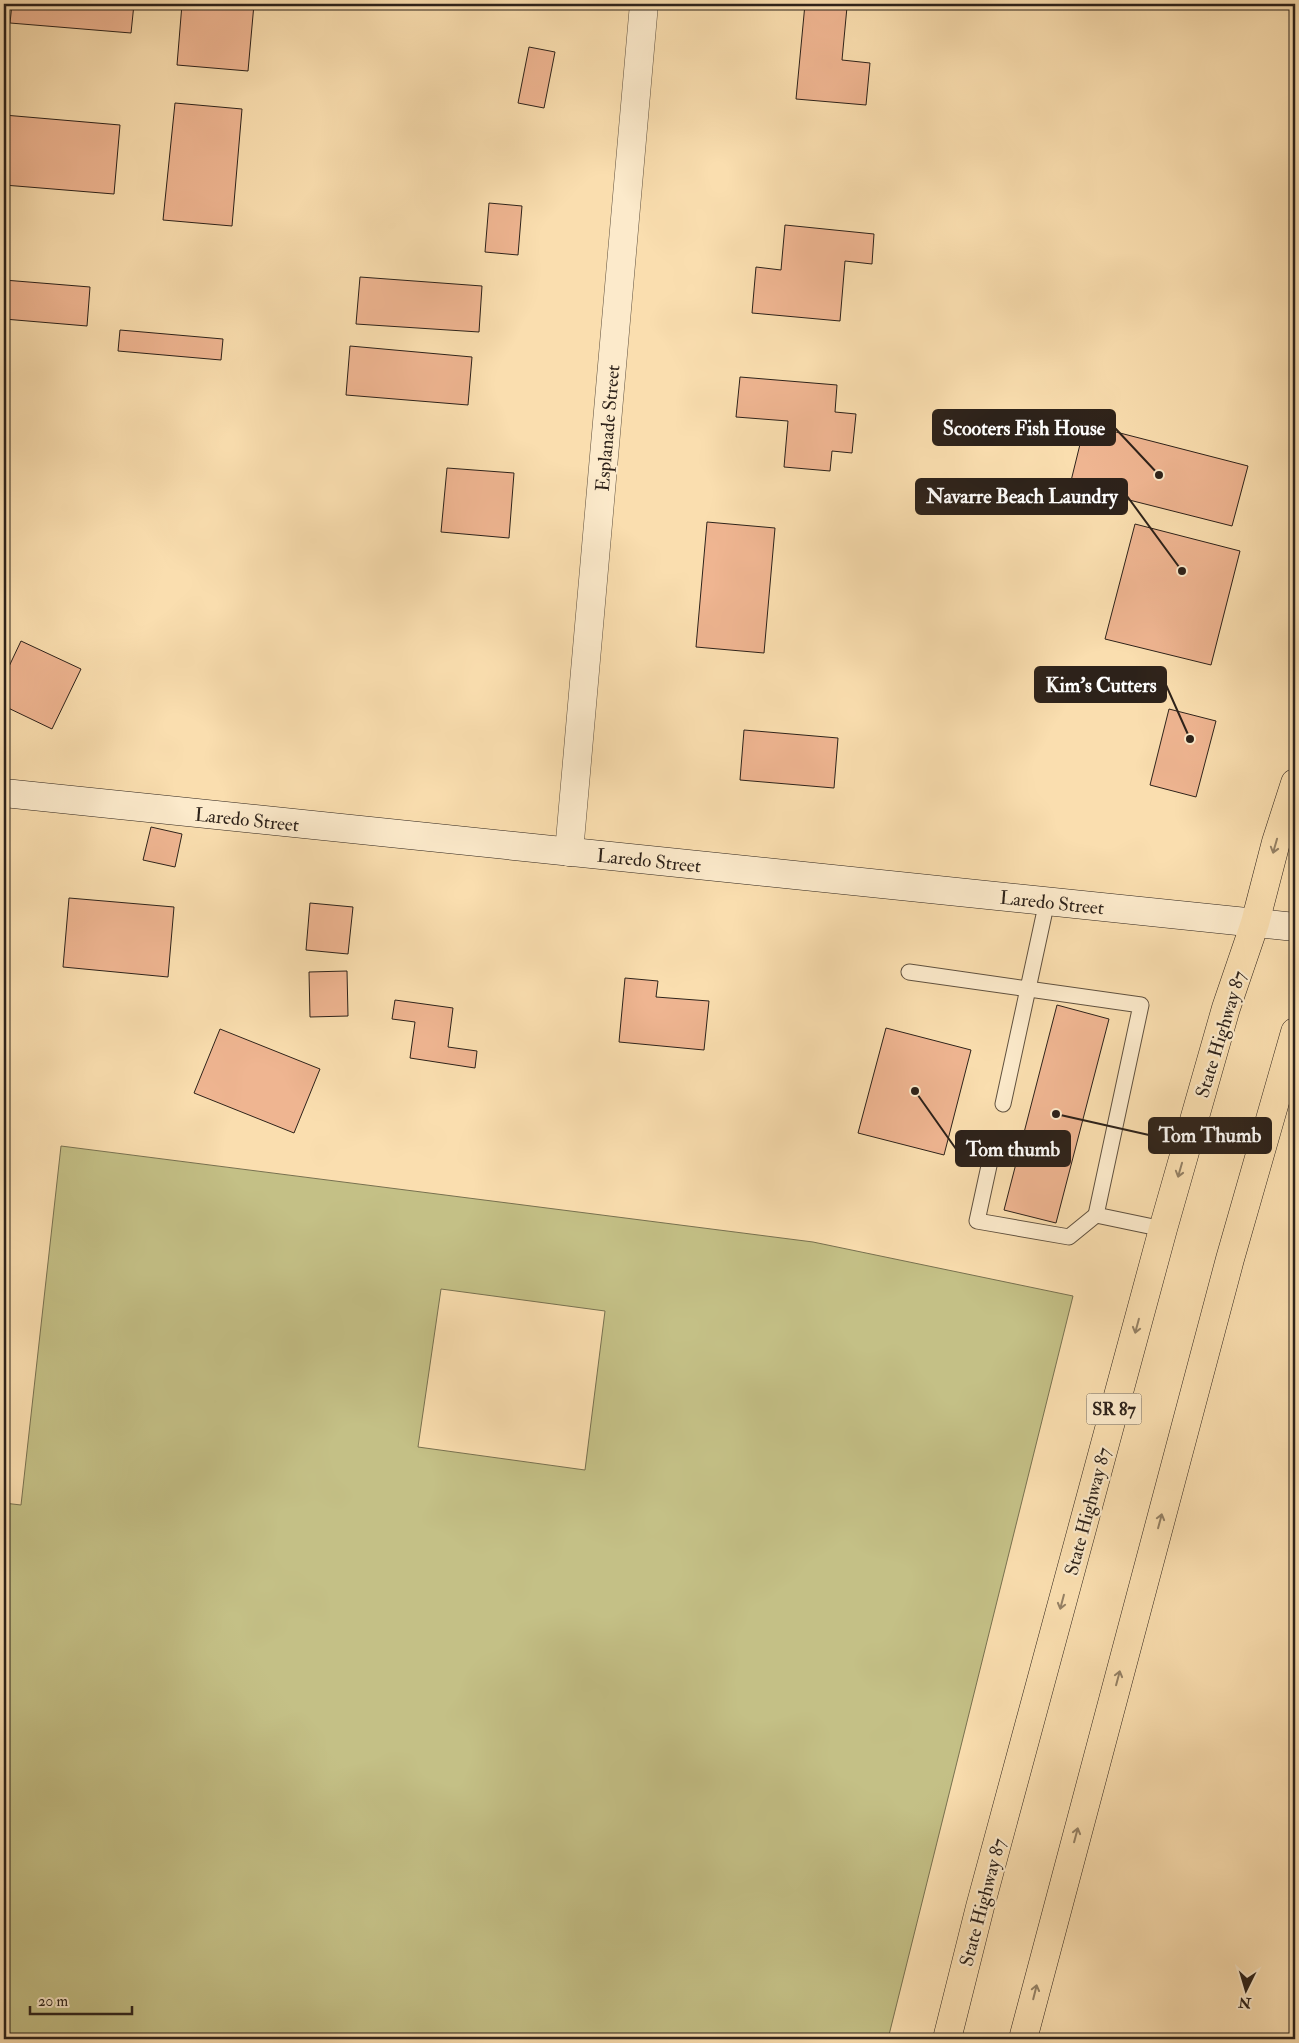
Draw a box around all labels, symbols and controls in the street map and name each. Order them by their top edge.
street label: Esplanade Street [591,364,626,493]
callout: Scooters Fish House [933,410,1115,445]
text: Scooters Fish House [943,416,1106,441]
callout: Navarre Beach Laundry [916,479,1127,514]
text: Navarre Beach Laundry [925,484,1119,510]
callout: Kim's Cutters [1035,667,1166,702]
text: Kim's Cutters [1045,673,1157,698]
street label: Laredo Street [194,803,300,837]
one-way arrow [1270,838,1280,854]
street label: Laredo Street [596,844,702,878]
street label: Laredo Street [999,886,1105,920]
street label: State Highway 87 [1190,968,1252,1101]
callout: Tom Thumb [1149,1118,1271,1153]
text: Tom Thumb [1158,1123,1261,1148]
callout: Tom thumb [956,1131,1070,1166]
text: Tom thumb [965,1137,1060,1162]
one-way arrow [1174,1161,1184,1177]
one-way arrow [1131,1318,1141,1334]
road number: SR 87 [1086,1394,1142,1425]
street label: State Highway 87 [1059,1444,1117,1578]
one-way arrow [1156,1513,1165,1529]
one-way arrow [1057,1593,1067,1609]
one-way arrow [1113,1670,1123,1686]
one-way arrow [1071,1827,1081,1843]
street label: State Highway 87 [954,1835,1012,1969]
north arrow [1222,1966,1272,2016]
scale bar [30,1983,132,2015]
one-way arrow [1030,1984,1040,2000]
text: 20 m [38,1992,68,2011]
text: N [1237,1993,1253,2012]

